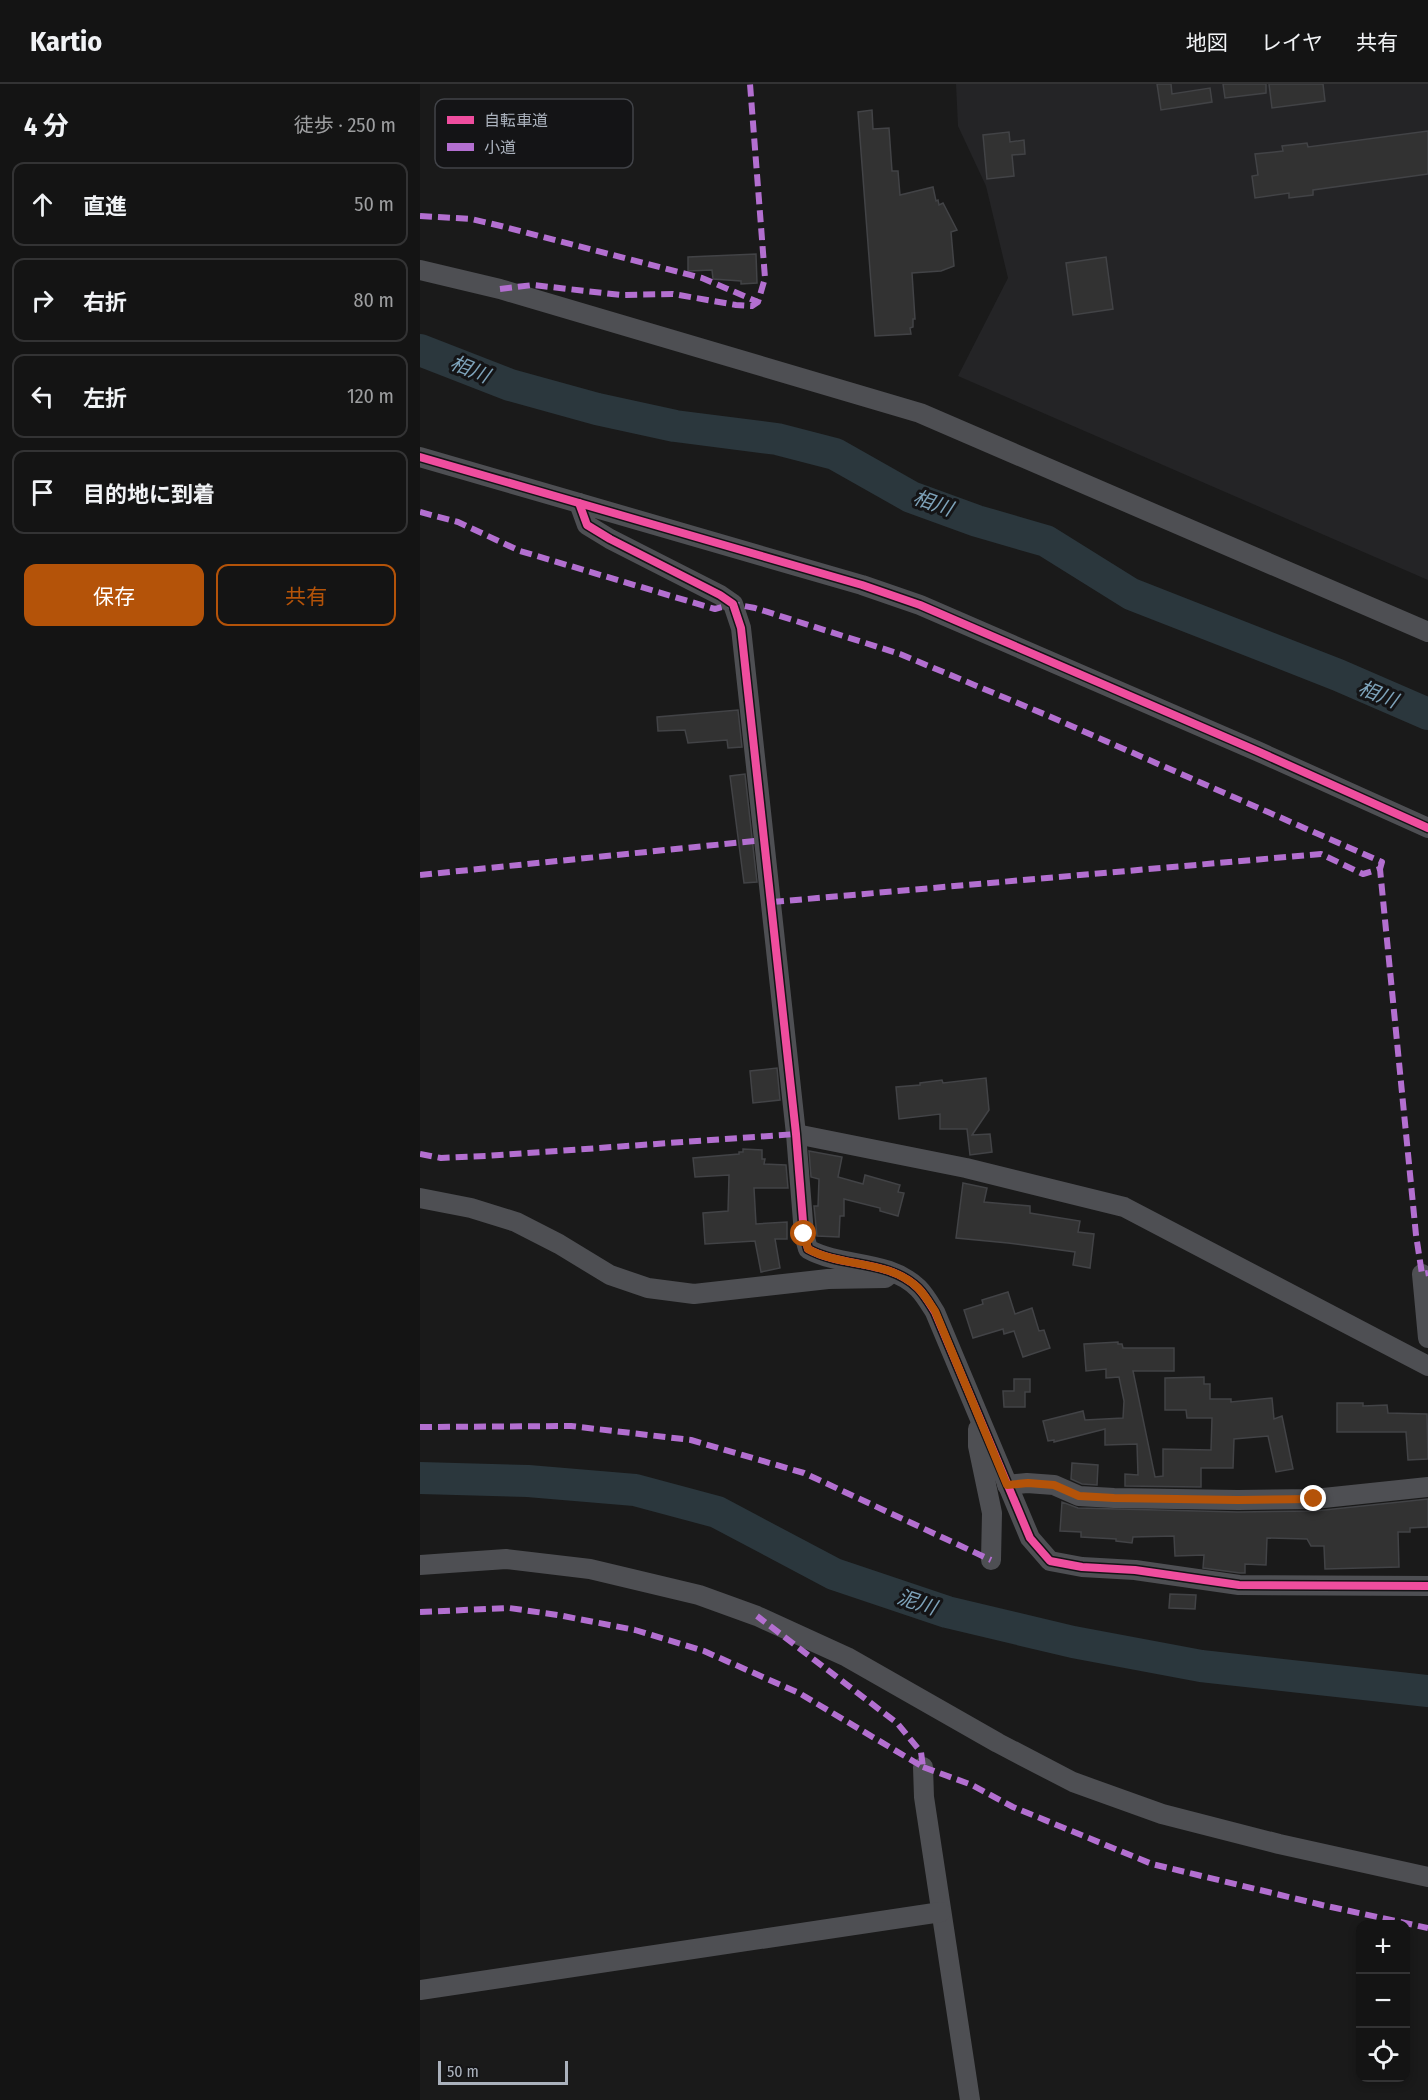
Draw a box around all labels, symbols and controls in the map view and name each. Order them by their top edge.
text: Kartio [30,25,102,58]
text: 地図 [1186,30,1228,56]
text: レイヤ [1261,30,1323,56]
text: 共有 [1356,30,1398,56]
legend [435,99,633,168]
text: 4 分 [24,111,69,142]
text: 自転車道 [484,111,548,130]
text: 徒歩 · 250 m [294,113,396,137]
text: 小道 [484,138,516,157]
icon: ahead [26,188,59,221]
text: 50 m [354,192,394,216]
text: 直進 [83,193,127,220]
icon: right [26,284,59,317]
text: 80 m [354,288,394,312]
text: 右折 [83,289,127,316]
water label: 相川 [447,350,495,388]
icon: left [26,380,59,413]
text: 120 m [347,384,394,408]
text: 左折 [83,385,127,412]
icon: arrive [26,476,59,509]
text: 目的地に到着 [83,481,215,508]
water label: 相川 [910,485,958,522]
button: 保存 [24,564,204,626]
button: 共有 [216,564,396,626]
water label: 相川 [1355,675,1403,713]
route start [790,1220,816,1246]
route end [1300,1485,1326,1511]
water label: 泥川 [894,1584,942,1620]
map controls [1356,1920,1410,2082]
button: + [1356,1920,1410,1974]
button: − [1356,1974,1410,2028]
button: locate [1356,2028,1410,2082]
scale bar [438,2058,568,2086]
text: 50 m [447,2062,479,2081]

